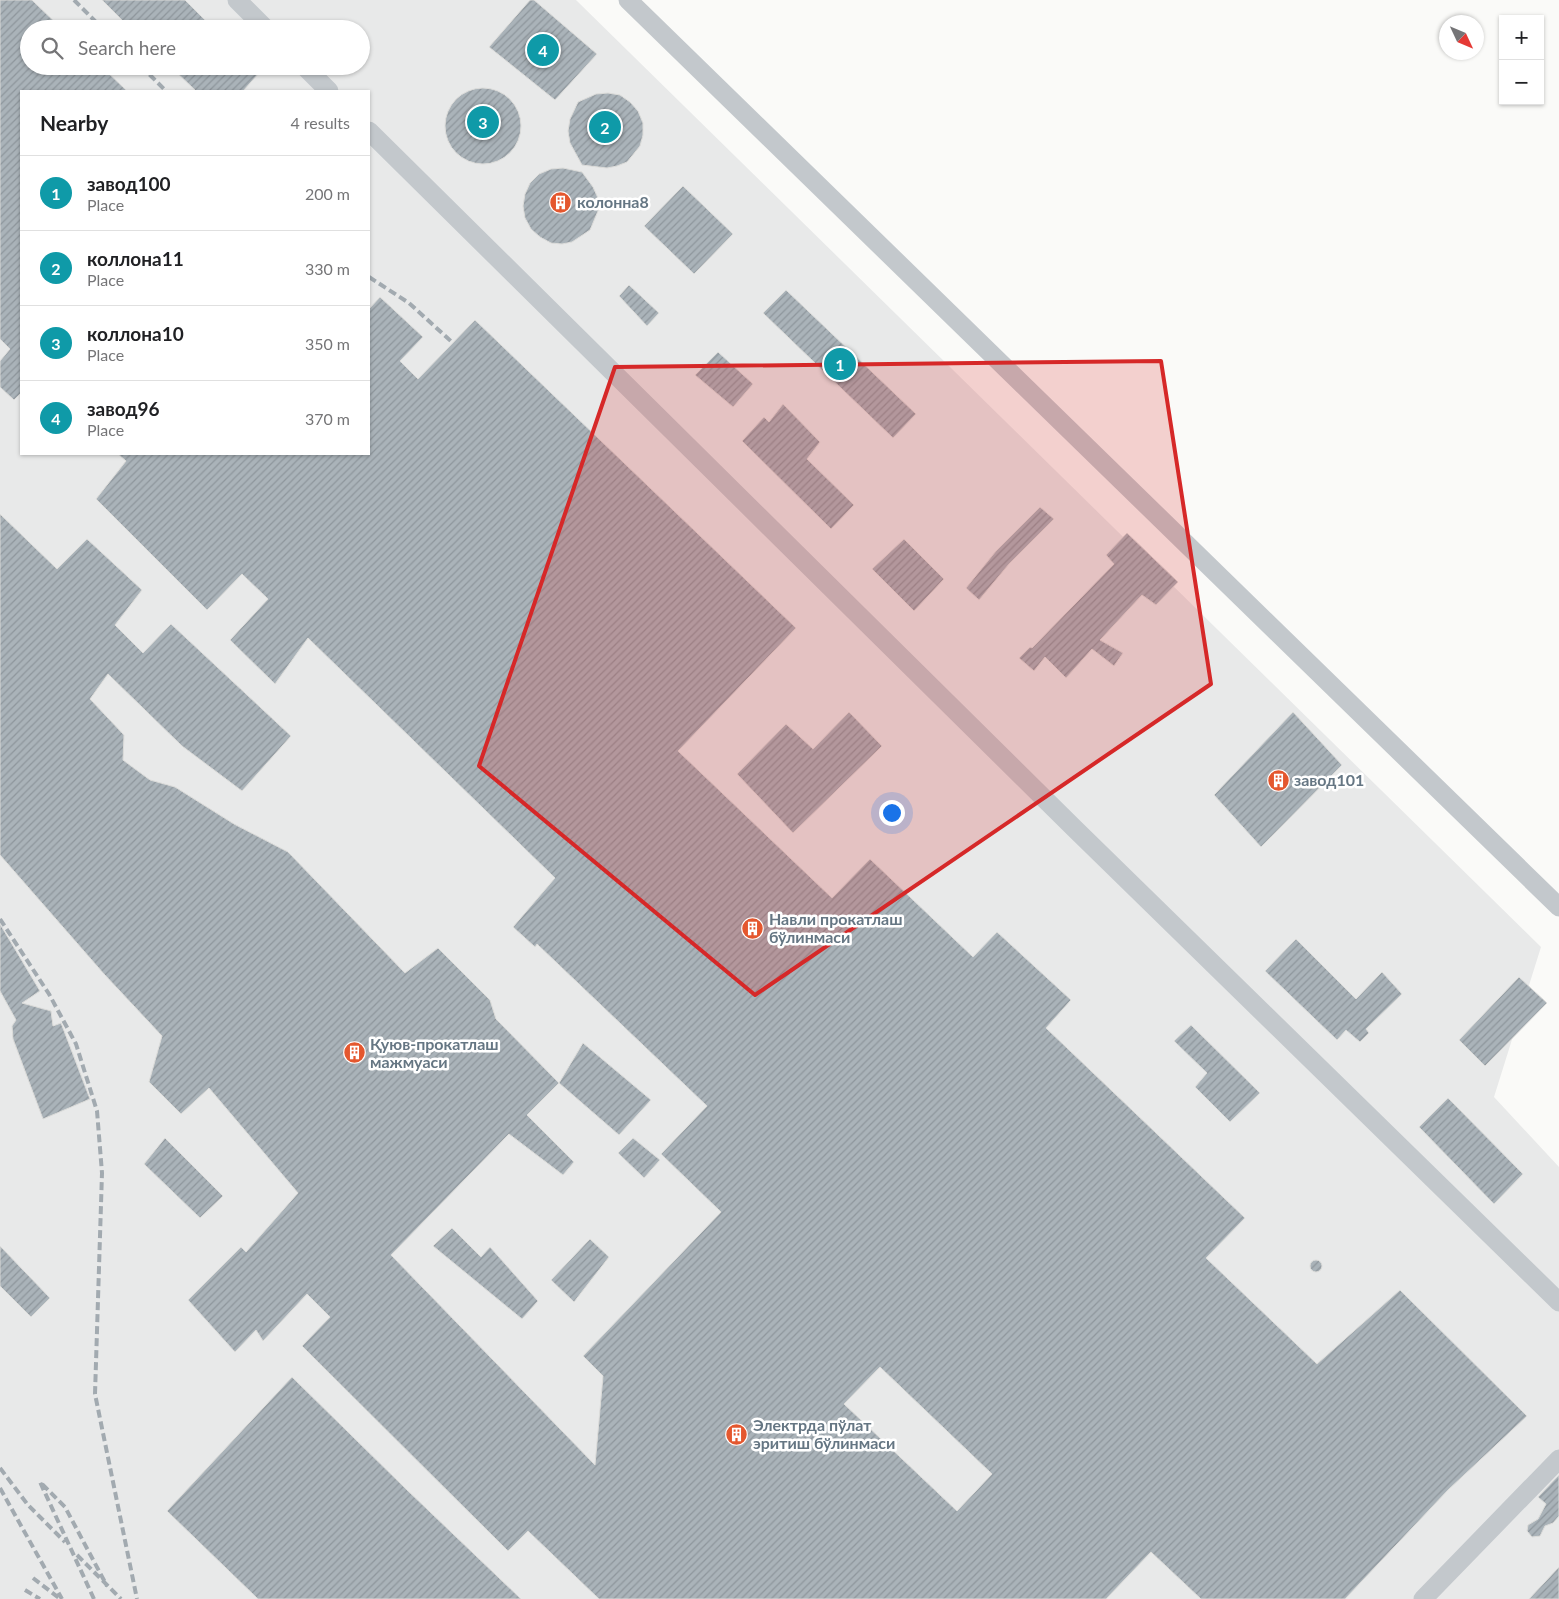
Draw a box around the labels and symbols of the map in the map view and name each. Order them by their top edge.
north arrow [1439,15,1484,60]
pin: 4 [527,31,559,69]
pin: 3 [467,103,499,141]
pin: 2 [589,108,621,146]
building icon: колонна8 [549,190,573,214]
place label: колонна8 [577,192,649,211]
pin: 1 [824,345,856,383]
building icon: завод101 [1266,768,1290,792]
place label: завод101 [1294,770,1364,789]
your location [879,800,905,826]
place label: Навли прокатлаш бўлинмаси [769,909,903,946]
building icon: Навли прокатлаш бўлинмаси [741,916,765,940]
place label: Қуюв-прокатлаш мажмуаси [370,1034,499,1071]
building icon: Қуюв-прокатлаш мажмуаси [342,1041,366,1065]
place label: Электрда пўлат эритиш бўлинмаси [753,1415,895,1452]
building icon: Электрда пўлат эритиш бўлинмаси [725,1422,749,1446]

